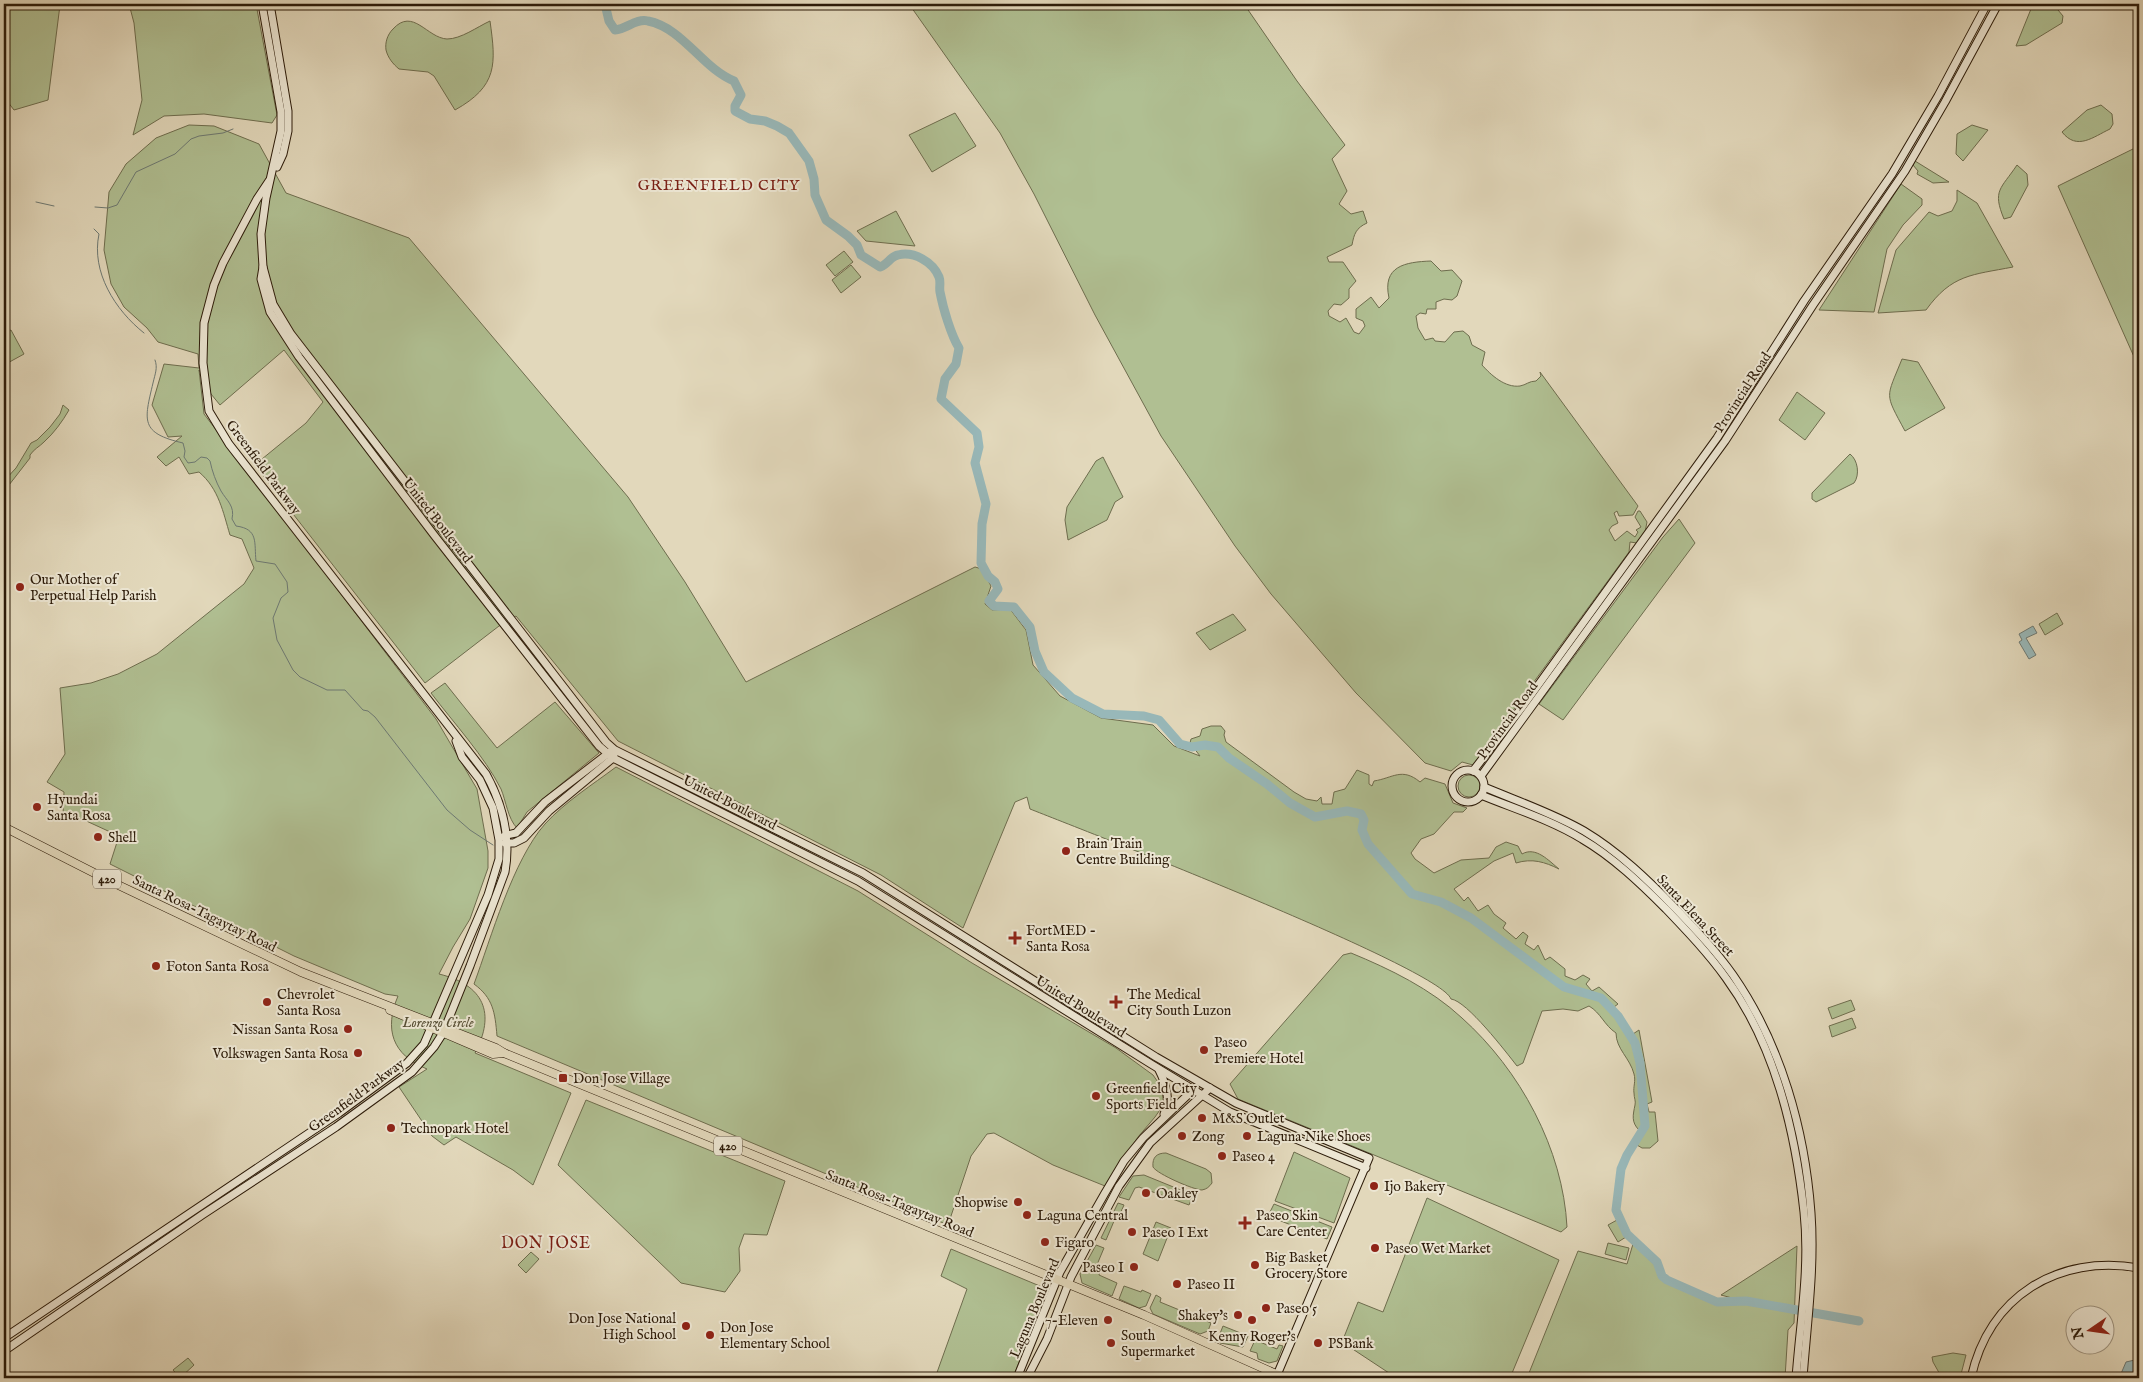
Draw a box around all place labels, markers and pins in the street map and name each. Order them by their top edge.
place label: Our Mother of Perpetual Help Parish [30,571,157,605]
marker: Our Mother of Perpetual Help Parish [14,581,26,593]
place label: Hyundai Santa Rosa [47,791,112,825]
marker: Hyundai Santa Rosa [31,801,43,813]
place label: Shell [108,829,137,847]
marker: Shell [92,831,104,843]
place label: Brain Train Centre Building [1076,835,1170,869]
marker: Brain Train Centre Building [1060,845,1072,857]
place label: FortMED - Santa Rosa [1026,922,1096,956]
marker: FortMED - Santa Rosa [1008,931,1022,945]
place label: Foton Santa Rosa [166,958,270,976]
marker: Foton Santa Rosa [150,960,162,972]
place label: Chevrolet Santa Rosa [277,986,342,1020]
place label: The Medical City South Luzon [1127,986,1232,1020]
marker: The Medical City South Luzon [1109,995,1123,1009]
marker: Chevrolet Santa Rosa [261,996,273,1008]
place label: Nissan Santa Rosa [232,1021,339,1039]
marker: Nissan Santa Rosa [342,1023,354,1035]
place label: Paseo Premiere Hotel [1214,1034,1304,1068]
marker: Paseo Premiere Hotel [1198,1044,1210,1056]
place label: Volkswagen Santa Rosa [211,1045,349,1063]
marker: Volkswagen Santa Rosa [352,1047,364,1059]
place label: Don Jose Village [573,1070,671,1088]
marker: Don Jose Village [557,1072,569,1084]
place label: Greenfield City Sports Field [1106,1080,1197,1114]
marker: Greenfield City Sports Field [1090,1090,1102,1102]
place label: M&S Outlet [1212,1110,1285,1128]
marker: M&S Outlet [1196,1112,1208,1124]
place label: Technopark Hotel [401,1120,509,1138]
marker: Technopark Hotel [385,1122,397,1134]
place label: Zong [1192,1128,1225,1146]
place label: Laguna Nike Shoes [1257,1128,1371,1146]
marker: Zong [1176,1130,1188,1142]
marker: Laguna Nike Shoes [1241,1130,1253,1142]
place label: Paseo 4 [1232,1148,1275,1166]
marker: Paseo 4 [1216,1150,1228,1162]
place label: Ijo Bakery [1384,1178,1445,1196]
marker: Ijo Bakery [1368,1180,1380,1192]
place label: Oakley [1156,1185,1198,1203]
marker: Oakley [1140,1187,1152,1199]
place label: Shopwise [954,1194,1009,1212]
marker: Shopwise [1012,1196,1024,1208]
place label: Laguna Central [1037,1207,1128,1225]
place label: Paseo Skin Care Center [1256,1207,1327,1241]
marker: Laguna Central [1021,1209,1033,1221]
marker: Paseo Skin Care Center [1238,1216,1252,1230]
place label: Paseo I Ext [1142,1224,1209,1242]
marker: Paseo I Ext [1126,1226,1138,1238]
place label: Figaro [1055,1234,1094,1252]
marker: Figaro [1039,1236,1051,1248]
place label: Paseo Wet Market [1385,1240,1491,1258]
marker: Paseo Wet Market [1369,1242,1381,1254]
place label: Big Basket Grocery Store [1265,1249,1348,1283]
place label: Paseo I [1082,1259,1124,1277]
marker: Big Basket Grocery Store [1249,1259,1261,1271]
marker: Paseo I [1128,1261,1140,1273]
place label: Paseo II [1187,1276,1235,1294]
marker: Paseo II [1171,1278,1183,1290]
place label: Paseo 5 [1276,1300,1317,1318]
marker: Paseo 5 [1260,1302,1272,1314]
place label: Shakey's [1178,1307,1228,1325]
marker: Shakey's [1232,1309,1244,1321]
place label: Don Jose National High School [568,1310,676,1344]
place label: 7-Eleven [1045,1312,1099,1330]
marker: 7-Eleven [1102,1314,1114,1326]
marker: Kenny Roger's [1246,1314,1258,1326]
place label: Don Jose Elementary School [720,1319,830,1353]
marker: Don Jose National High School [680,1320,692,1332]
place label: South Supermarket [1121,1327,1195,1361]
place label: Kenny Roger's [1208,1328,1296,1346]
marker: Don Jose Elementary School [704,1329,716,1341]
place label: PSBank [1328,1335,1374,1353]
marker: South Supermarket [1105,1337,1117,1349]
marker: PSBank [1312,1337,1324,1349]

